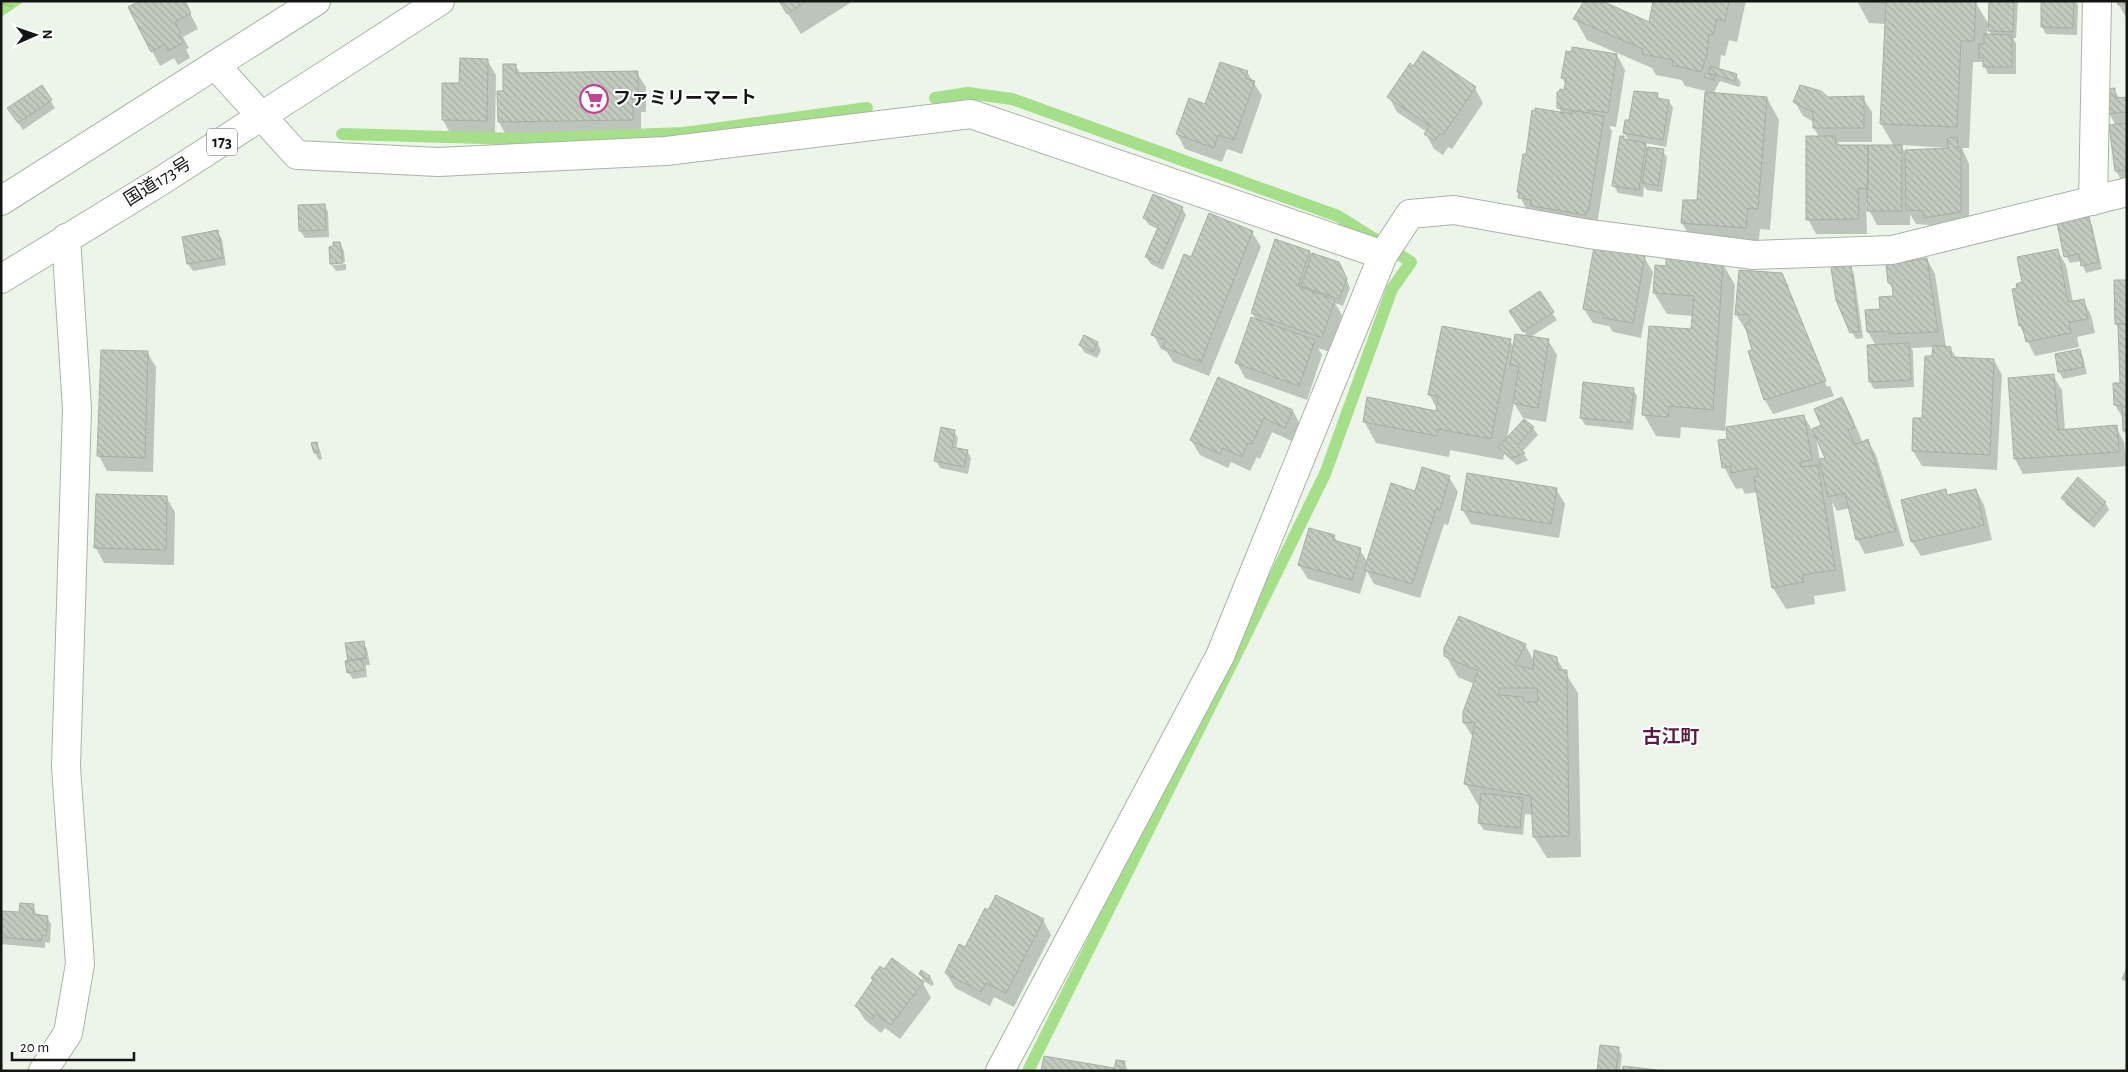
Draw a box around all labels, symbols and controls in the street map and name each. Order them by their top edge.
north arrow [10,10,60,60]
text: N [40,29,54,40]
supermarket icon: ファミリーマート [579,84,609,114]
place label: ファミリーマート [613,89,757,108]
road number: 173 [207,128,237,156]
street label: 国道173号 [120,153,195,210]
district label: 古江町 [1642,726,1700,747]
scale bar [12,1030,135,1062]
text: 20 m [20,1040,49,1055]

